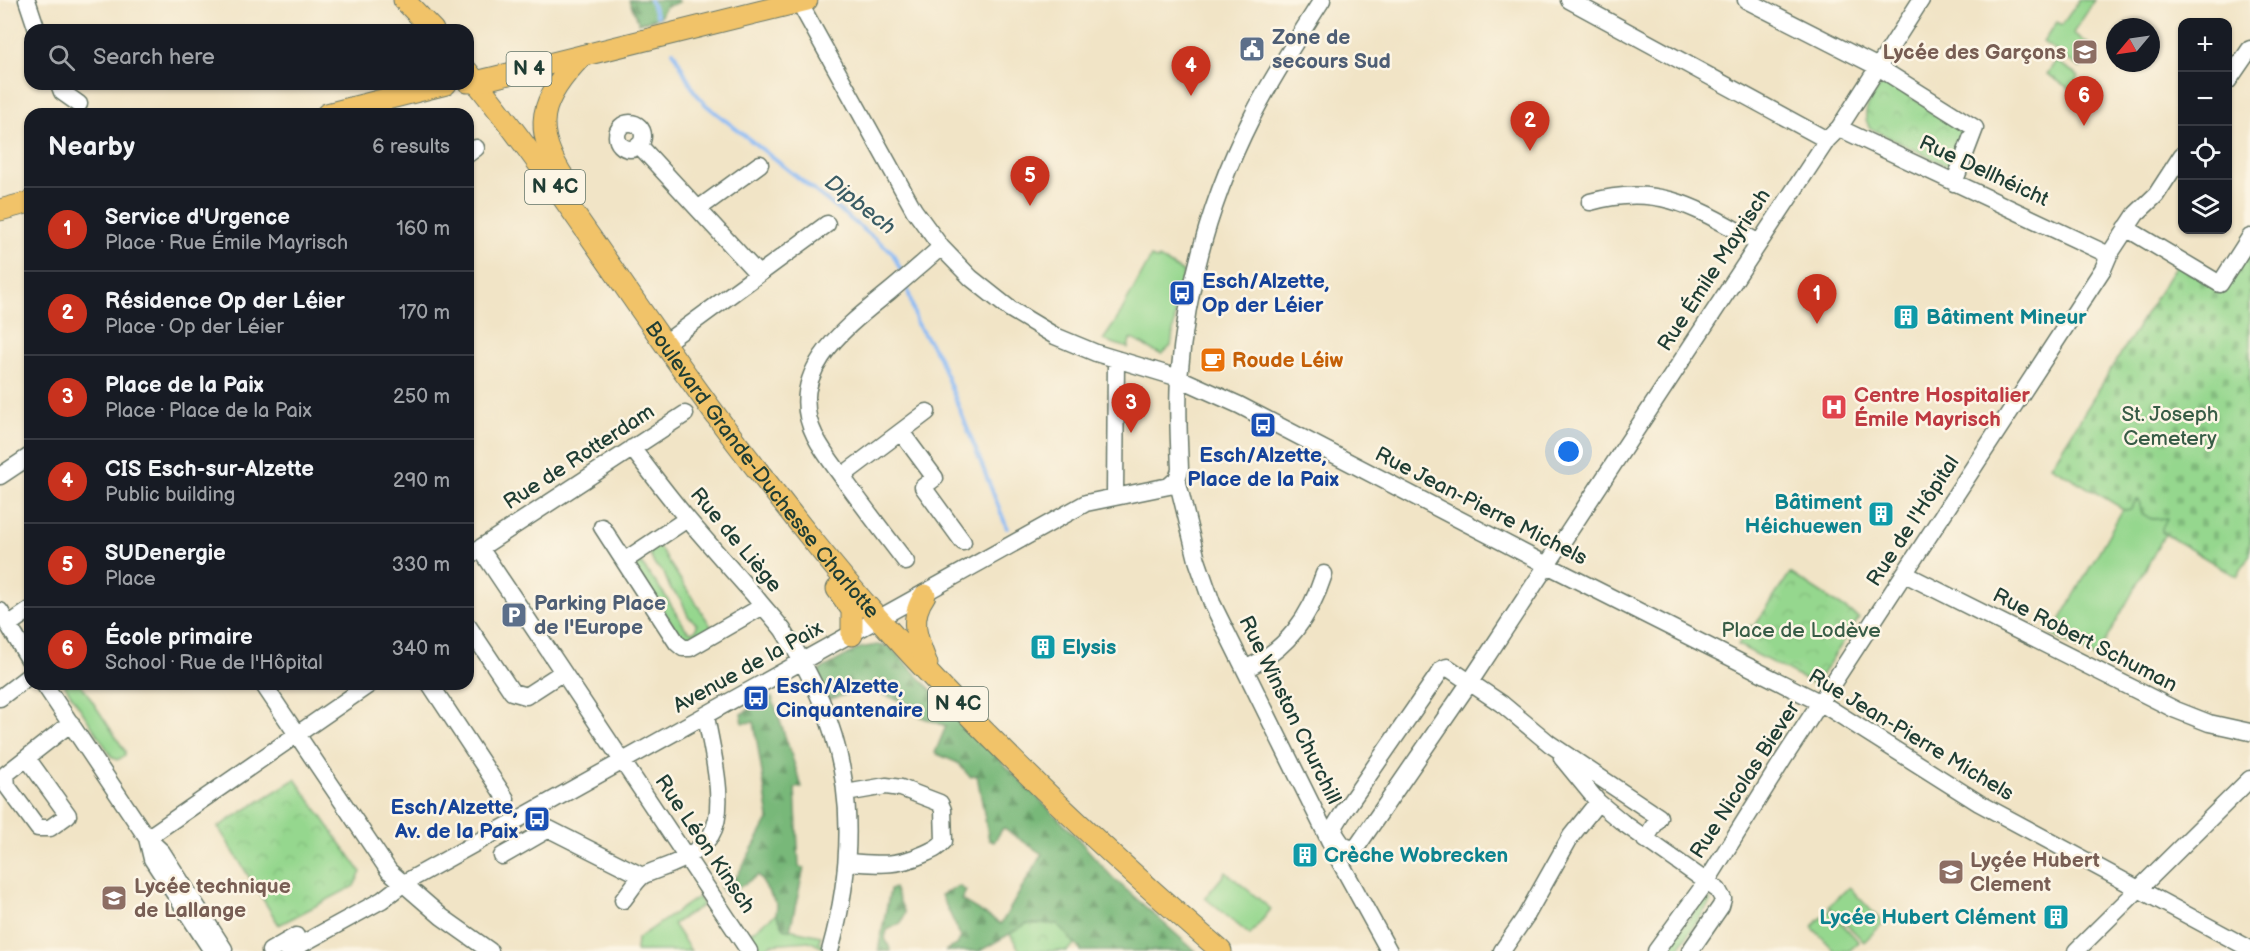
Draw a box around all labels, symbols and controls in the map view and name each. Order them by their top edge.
north arrow [2106,18,2160,72]
map controls [2178,18,2232,234]
button: + [2178,18,2232,72]
search box [24,24,474,90]
place label: Zone de secours Sud [1272,25,1391,74]
public building icon: Zone de secours Sud [1237,34,1267,64]
school or university icon: Lycée des Garçons [2070,37,2100,67]
place label: Lycée des Garçons [1883,40,2066,65]
icon: search [45,41,78,74]
text: Search here [93,44,215,71]
pin: 4 [1172,46,1210,96]
road number: N 4 [506,52,552,86]
button: − [2178,72,2232,126]
pin: 6 [2064,76,2104,126]
pin: 2 [1510,102,1550,151]
button: locate [2178,126,2232,180]
street label: Rue Dellhéicht [1915,130,2053,212]
text: Nearby [48,132,135,163]
text: 6 results [372,135,450,159]
pin: 5 [1010,156,1050,206]
water label: Dipbech [819,169,901,241]
road number: N 4C [525,170,585,204]
button: layers [2178,180,2232,234]
street label: Rue Émile Mayrisch [1652,184,1776,356]
text: Service d'Urgence [105,204,290,231]
text: 1 [63,217,72,241]
text: 160 m [396,217,450,241]
text: Place · Rue Émile Mayrisch [105,231,348,255]
place label: Esch/Alzette, Op der Léier [1202,269,1329,318]
pin: 1 [1798,274,1836,324]
bus stop icon: Esch/Alzette, Op der Léier [1167,278,1197,308]
text: Résidence Op der Léier [105,288,345,315]
text: 2 [62,301,73,325]
text: 170 m [399,301,450,325]
building icon: Bâtiment Mineur [1891,302,1921,332]
place label: Bâtiment Mineur [1926,305,2087,330]
text: Place · Op der Léier [105,315,284,339]
street label: Boulevard Grande-Duchesse Charlotte [640,316,885,623]
cafe icon: Roude Léiw [1198,345,1228,375]
place label: Roude Léiw [1232,348,1344,373]
text: Place de la Paix [105,372,264,399]
place label: Centre Hospitalier Émile Mayrisch [1854,383,2031,432]
pin: 3 [1112,384,1150,433]
text: 3 [62,385,73,409]
text: 250 m [393,385,450,409]
hospital icon: Centre Hospitalier Émile Mayrisch [1819,392,1849,422]
text: Place · Place de la Paix [105,399,312,423]
street label: Rue de Rotterdam [499,399,659,515]
park label: St. Joseph Cemetery [2122,402,2218,451]
bus stop icon: Esch/Alzette, Place de la Paix [1248,410,1278,440]
your location [1554,437,1583,466]
street label: Rue Jean-Pierre Michels [1371,442,1591,570]
place label: Esch/Alzette, Place de la Paix [1187,443,1339,492]
street label: Rue de l'Hôpital [1861,451,1965,591]
text: CIS Esch-sur-Alzette [105,456,314,483]
text: 4 [62,469,73,493]
text: 290 m [393,469,450,493]
street label: Rue de Liège [685,482,787,598]
text: Public building [105,483,235,507]
place label: Bâtiment Héichuewen [1745,490,1862,539]
building icon: Bâtiment Héichuewen [1866,499,1896,529]
text: SUDenergie [105,540,226,567]
text: 5 [62,553,73,577]
text: 330 m [392,553,450,577]
text: Place [105,567,156,591]
street label: Rue Robert Schuman [1989,583,2181,697]
place label: Parking Place de l'Europe [534,591,666,640]
parking icon: Parking Place de l'Europe [499,600,529,630]
street label: Rue Winston Churchill [1233,612,1347,808]
street label: Avenue de la Paix [669,615,827,719]
park label: Place de Lodève [1721,618,1881,643]
text: École primaire [105,624,253,651]
building icon: Elysis [1028,632,1058,662]
place label: Elysis [1062,635,1116,660]
text: 6 [61,637,74,661]
text: 340 m [392,637,450,661]
text: School · Rue de l'Hôpital [105,651,323,675]
street label: Rue Jean-Pierre Michels [1804,664,2018,806]
place label: Esch/Alzette, Cinquantenaire [776,674,923,723]
bus stop icon: Esch/Alzette, Cinquantenaire [741,683,771,713]
road number: N 4C [928,687,988,721]
street label: Rue Nicolas Biever [1685,696,1805,863]
street label: Rue Léon Kinsch [649,770,761,918]
place label: Esch/Alzette, Av. de la Paix [391,795,519,844]
bus stop icon: Esch/Alzette, Av. de la Paix [522,804,552,834]
building icon: Crèche Wobrecken [1290,840,1320,870]
place label: Crèche Wobrecken [1324,843,1508,868]
place label: Lyçée Hubert Clement [1970,848,2100,897]
school or university icon: Lyçée Hubert Clement [1936,857,1966,887]
place label: Lycée technique de Lallange [134,874,291,923]
school or university icon: Lycée technique de Lallange [99,883,129,913]
building icon: Lycée Hubert Clément [2041,902,2071,932]
place label: Lycée Hubert Clément [1819,905,2036,930]

